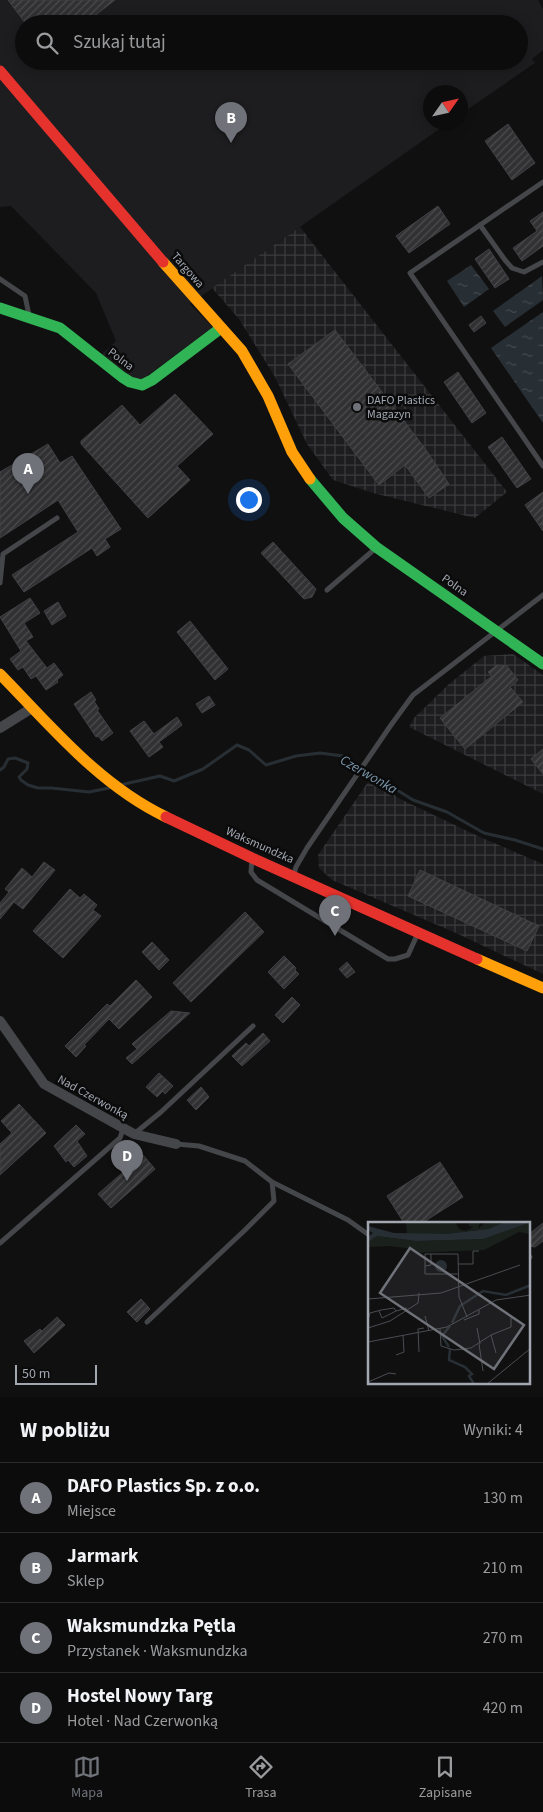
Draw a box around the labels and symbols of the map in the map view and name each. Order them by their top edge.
north arrow [423,85,468,130]
pin: B [215,102,247,143]
street label: Targowa [167,249,208,292]
street label: Polna [104,344,137,375]
place label: DAFO Plastics Magazyn [367,392,435,423]
marker: DAFO Plastics Magazyn [351,401,363,413]
pin: A [12,453,44,494]
your location [236,487,262,513]
street label: Polna [438,570,471,601]
water label: Czerwonka [336,750,401,800]
street label: Waksmundzka [223,823,297,868]
pin: C [319,895,351,936]
street label: Nad Czerwonką [54,1071,131,1124]
pin: D [111,1140,143,1181]
inset map [368,1222,530,1384]
scale bar [15,1362,98,1385]

